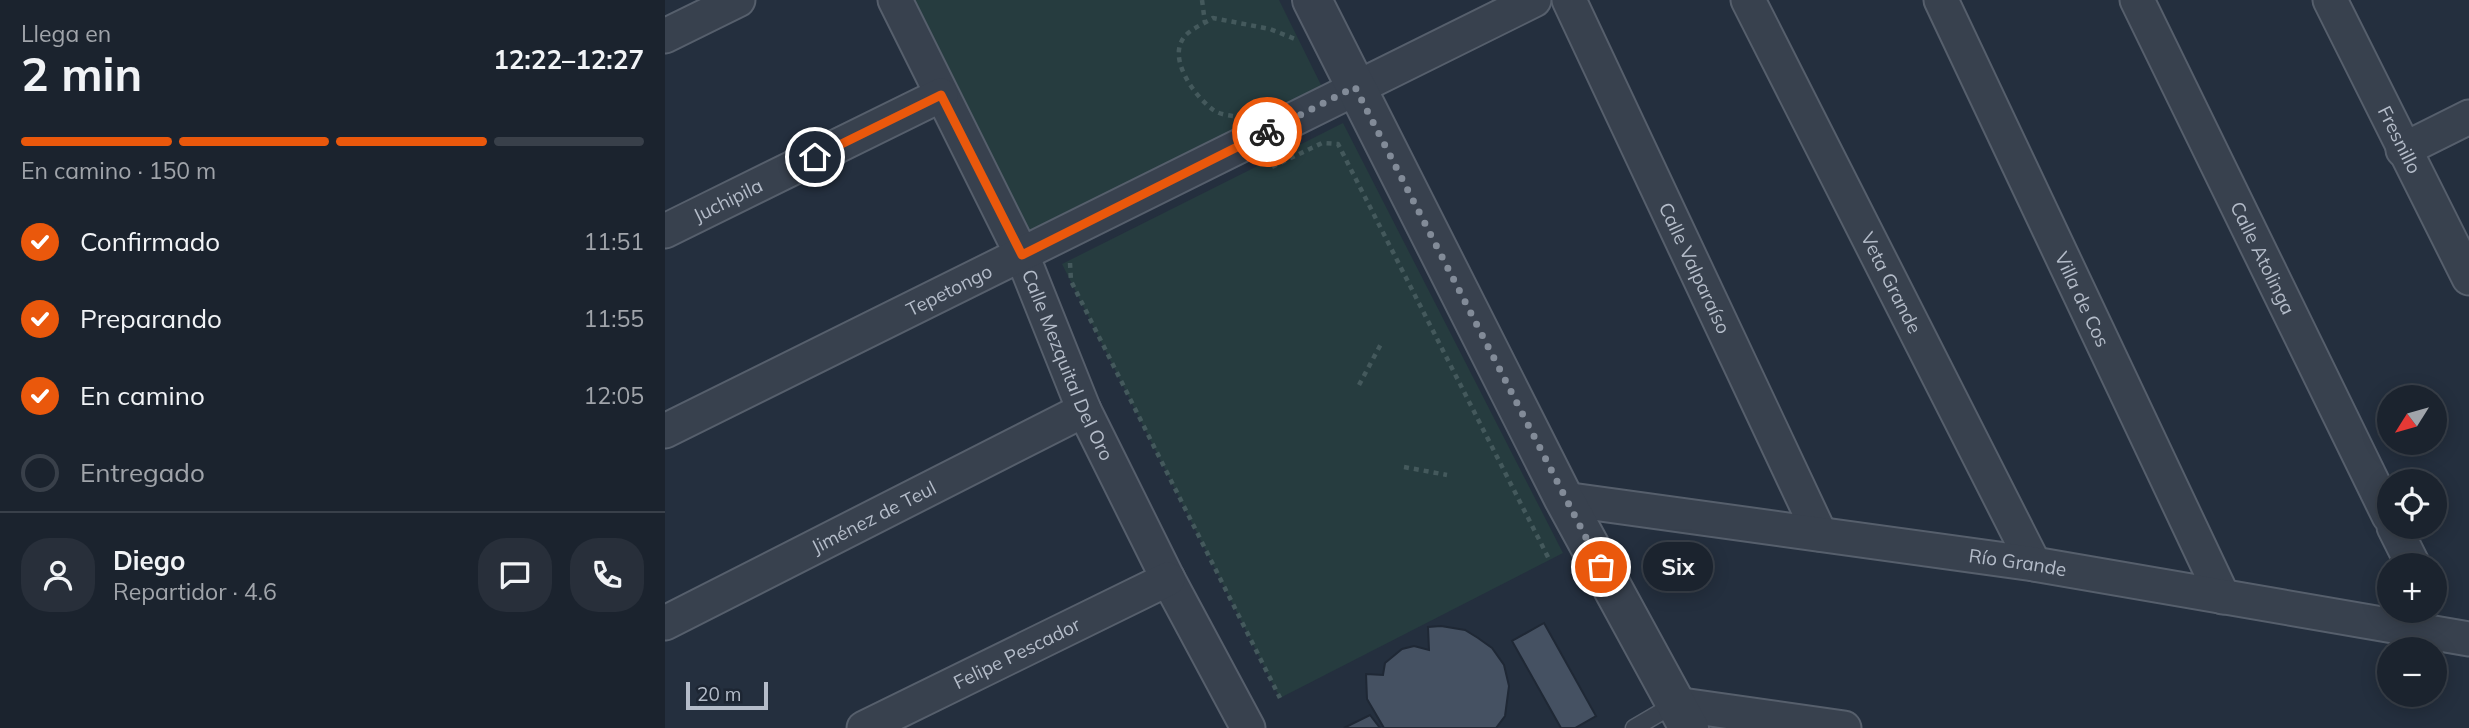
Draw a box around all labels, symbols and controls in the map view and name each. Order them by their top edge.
text: Llega en [21,19,111,48]
text: 12:22–12:27 [493,43,644,76]
text: 2 min [21,45,142,103]
courier [1232,97,1302,167]
street label: Fresnillo [2373,102,2427,177]
icon: bike [1248,113,1286,151]
pin [785,127,845,187]
icon: home [796,138,834,176]
text: En camino · 150 m [21,156,216,185]
street label: Juchipila [689,173,766,227]
street label: Calle Atolinga [2225,197,2301,318]
street label: Calle Valparaíso [1654,198,1736,337]
icon: check [21,223,59,261]
text: Confirmado [80,225,220,258]
text: 11:51 [584,227,644,256]
street label: Veta Grande [1856,228,1927,337]
street label: Villa de Cos [2050,248,2115,351]
street label: Tepetongo [902,259,996,322]
street label: Calle Mezquital Del Oro [1017,266,1119,465]
icon: check [21,300,59,338]
text: Preparando [80,302,222,335]
text: 11:55 [584,304,644,333]
icon: check [21,377,59,415]
text: En camino [80,379,205,412]
text: 12:05 [584,381,644,410]
north arrow [2377,385,2447,455]
map controls [2377,385,2447,707]
text: Entregado [80,456,205,489]
button: locate [2377,469,2447,539]
street label: Jiménez de Teul [807,475,940,559]
pin [1571,537,1631,597]
button: person [21,538,95,612]
button: chat [478,538,552,612]
button: phone [570,538,644,612]
callout: Six [1643,542,1713,592]
street label: Río Grande [1967,543,2068,581]
text: Diego [113,544,185,577]
icon: bag [1582,548,1620,586]
text: Six [1661,552,1695,581]
button: + [2377,553,2447,623]
text: Repartidor · 4.6 [113,577,277,606]
street label: Felipe Pescador [949,612,1084,694]
button: − [2377,637,2447,707]
scale bar [686,679,768,711]
text: 20 m [697,682,741,706]

